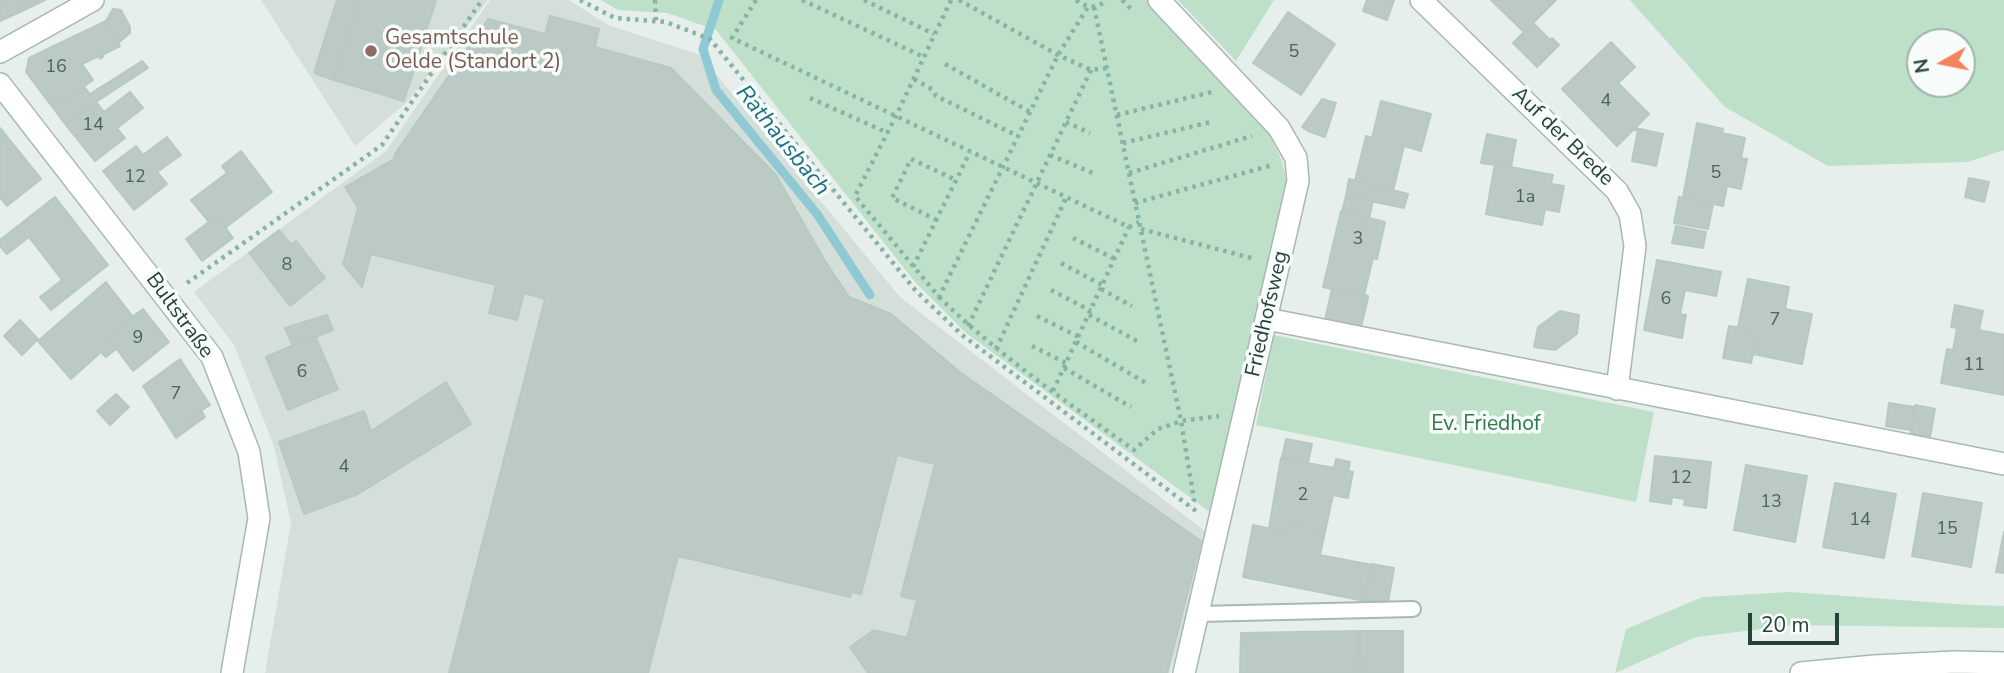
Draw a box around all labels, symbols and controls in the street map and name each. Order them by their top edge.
place label: Gesamtschule Oelde (Standort 2) [385,26,561,76]
north arrow [1906,28,1976,98]
house number: 5 [1289,42,1299,64]
marker: Gesamtschule Oelde (Standort 2) [363,43,379,59]
house number: 16 [45,57,67,79]
text: N [1908,57,1936,75]
water label: Rathausbach [729,80,835,202]
street label: Auf der Brede [1506,82,1618,192]
house number: 4 [1601,91,1611,113]
house number: 14 [82,115,104,137]
house number: 5 [1711,163,1721,185]
house number: 12 [124,167,146,189]
house number: 1a [1515,187,1535,209]
house number: 3 [1353,229,1363,251]
street label: Friedhofsweg [1241,249,1295,379]
house number: 8 [282,255,292,277]
street label: Bultstraße [140,268,218,364]
house number: 6 [1661,289,1671,311]
house number: 7 [1770,310,1780,332]
house number: 9 [133,328,143,350]
house number: 11 [1963,355,1985,377]
house number: 6 [297,362,307,384]
house number: 7 [171,384,181,406]
park label: Ev. Friedhof [1431,412,1541,438]
house number: 4 [339,457,349,479]
house number: 12 [1670,468,1692,490]
house number: 2 [1298,485,1308,507]
house number: 13 [1760,492,1782,514]
house number: 14 [1849,510,1871,532]
house number: 15 [1936,519,1958,541]
scale bar [1752,600,1843,644]
text: 20 m [1761,611,1810,639]

